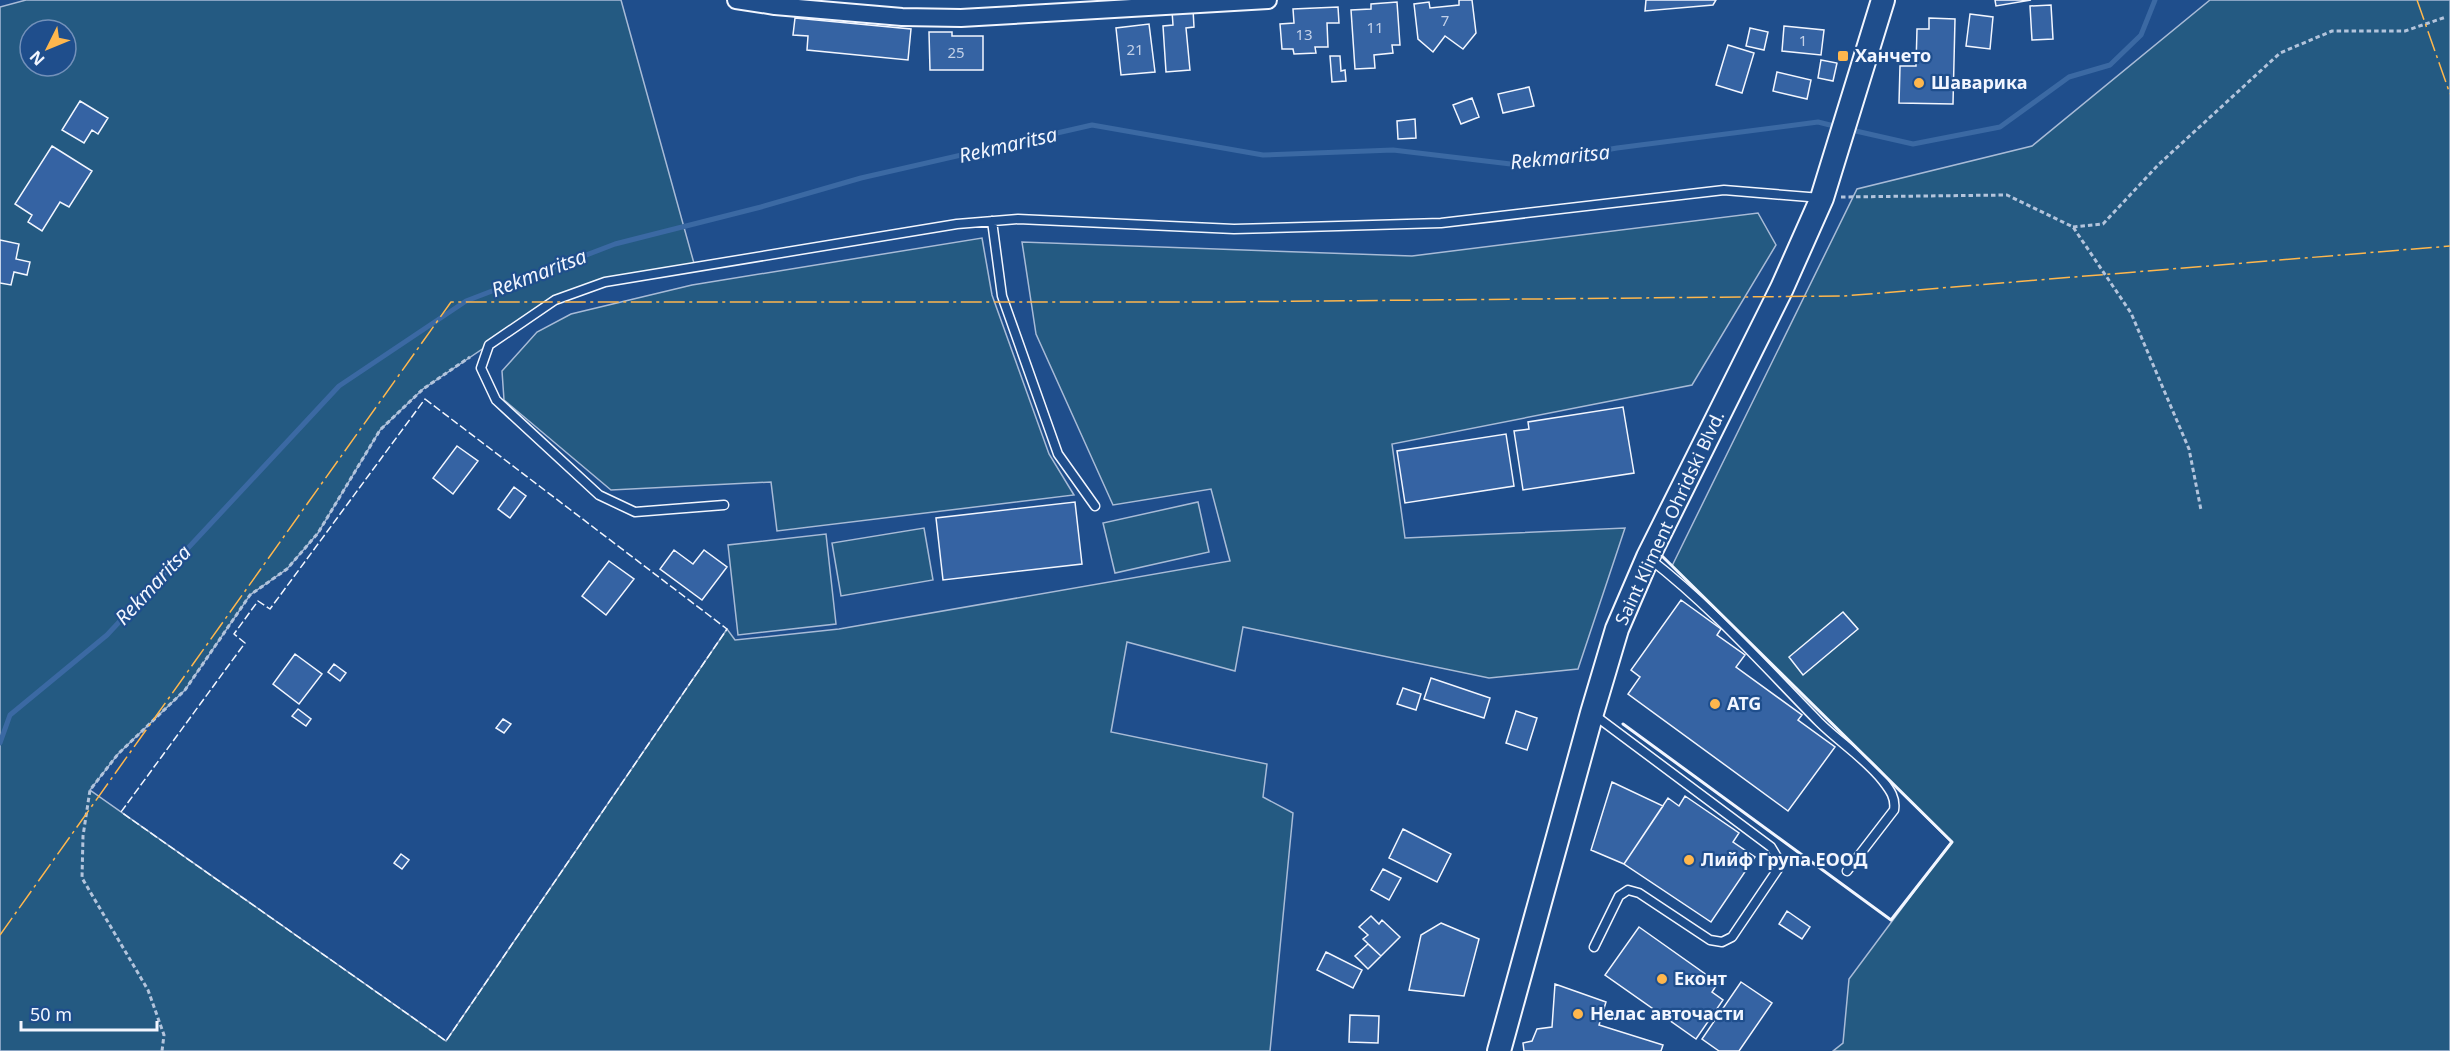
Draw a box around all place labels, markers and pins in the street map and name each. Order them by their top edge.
place label: Ханчето [1855,43,1931,67]
marker: Ханчето [1836,49,1850,63]
place label: Шаварика [1931,70,2027,94]
marker: Шаварика [1912,76,1926,90]
place label: ATG [1727,691,1761,715]
marker: ATG [1708,697,1722,711]
place label: Лийф Група ЕООД [1701,847,1867,871]
marker: Лийф Група ЕООД [1682,853,1696,867]
place label: Еконт [1674,966,1727,990]
marker: Еконт [1655,972,1669,986]
place label: Нелас авточасти [1590,1001,1744,1025]
marker: Нелас авточасти [1571,1007,1585,1021]

